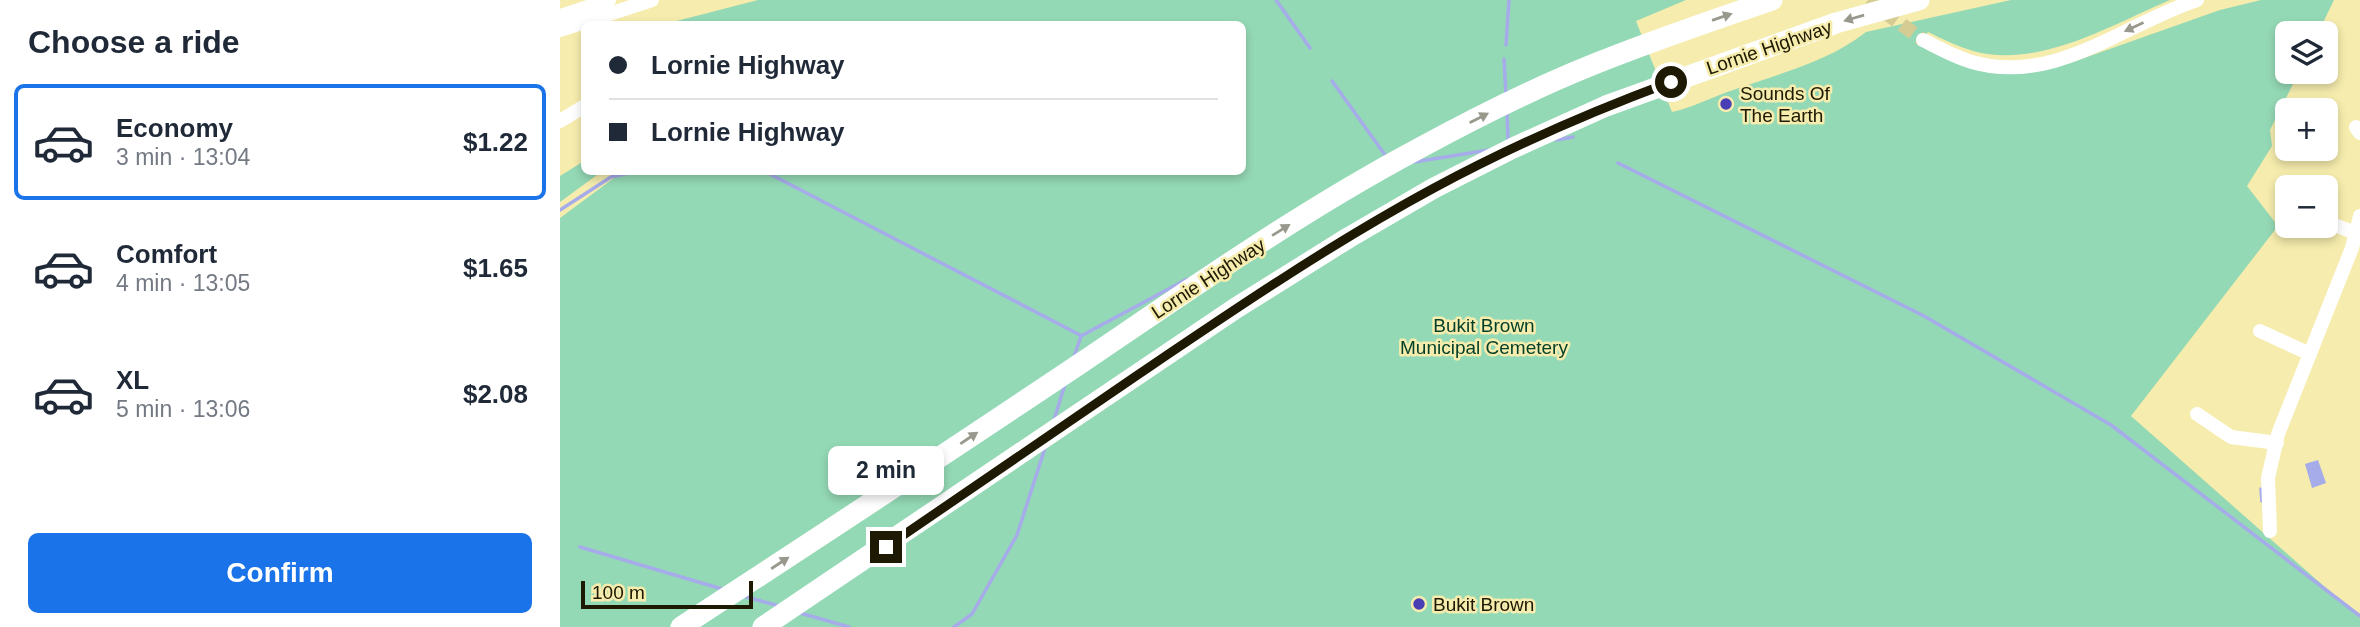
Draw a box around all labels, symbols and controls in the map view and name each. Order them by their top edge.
one-way arrow [1711,11,1732,22]
one-way arrow [1842,13,1864,24]
street label: Lornie Highway [1704,16,1835,79]
map controls [2275,21,2338,238]
button: layers [2275,21,2338,84]
one-way arrow [2124,22,2145,33]
text: Choose a ride [28,24,240,60]
text: Lornie Highway [651,50,845,80]
route start [1655,66,1687,98]
place label: Sounds Of The Earth [1740,83,1830,126]
marker: Sounds Of The Earth [1718,96,1734,112]
button: + [2275,98,2338,161]
icon: car [32,111,95,174]
one-way arrow [1469,112,1489,123]
text: Economy [116,113,233,143]
text: Lornie Highway [651,117,845,147]
text: $1.22 [463,127,528,157]
text: 3 min · 13:04 [116,144,250,170]
button: − [2275,175,2338,238]
one-way arrow [1272,224,1291,237]
street label: Lornie Highway [1148,234,1269,323]
icon: car [32,237,95,300]
text: Comfort [116,239,217,269]
text: $1.65 [463,253,528,283]
text: 4 min · 13:05 [116,270,250,296]
park label: Bukit Brown Municipal Cemetery [1400,315,1568,358]
icon: car [32,363,95,426]
text: XL [116,365,149,395]
text: $2.08 [463,379,528,409]
text: 5 min · 13:06 [116,396,250,422]
one-way arrow [960,432,979,445]
callout: 2 min [828,446,944,494]
text: 2 min [856,457,916,483]
route end [870,531,902,563]
button: Confirm [28,533,532,613]
one-way arrow [770,557,789,570]
scale bar [581,578,752,610]
text: 100 m [592,582,645,603]
place label: Bukit Brown [1433,594,1534,615]
marker: Bukit Brown [1411,596,1427,612]

